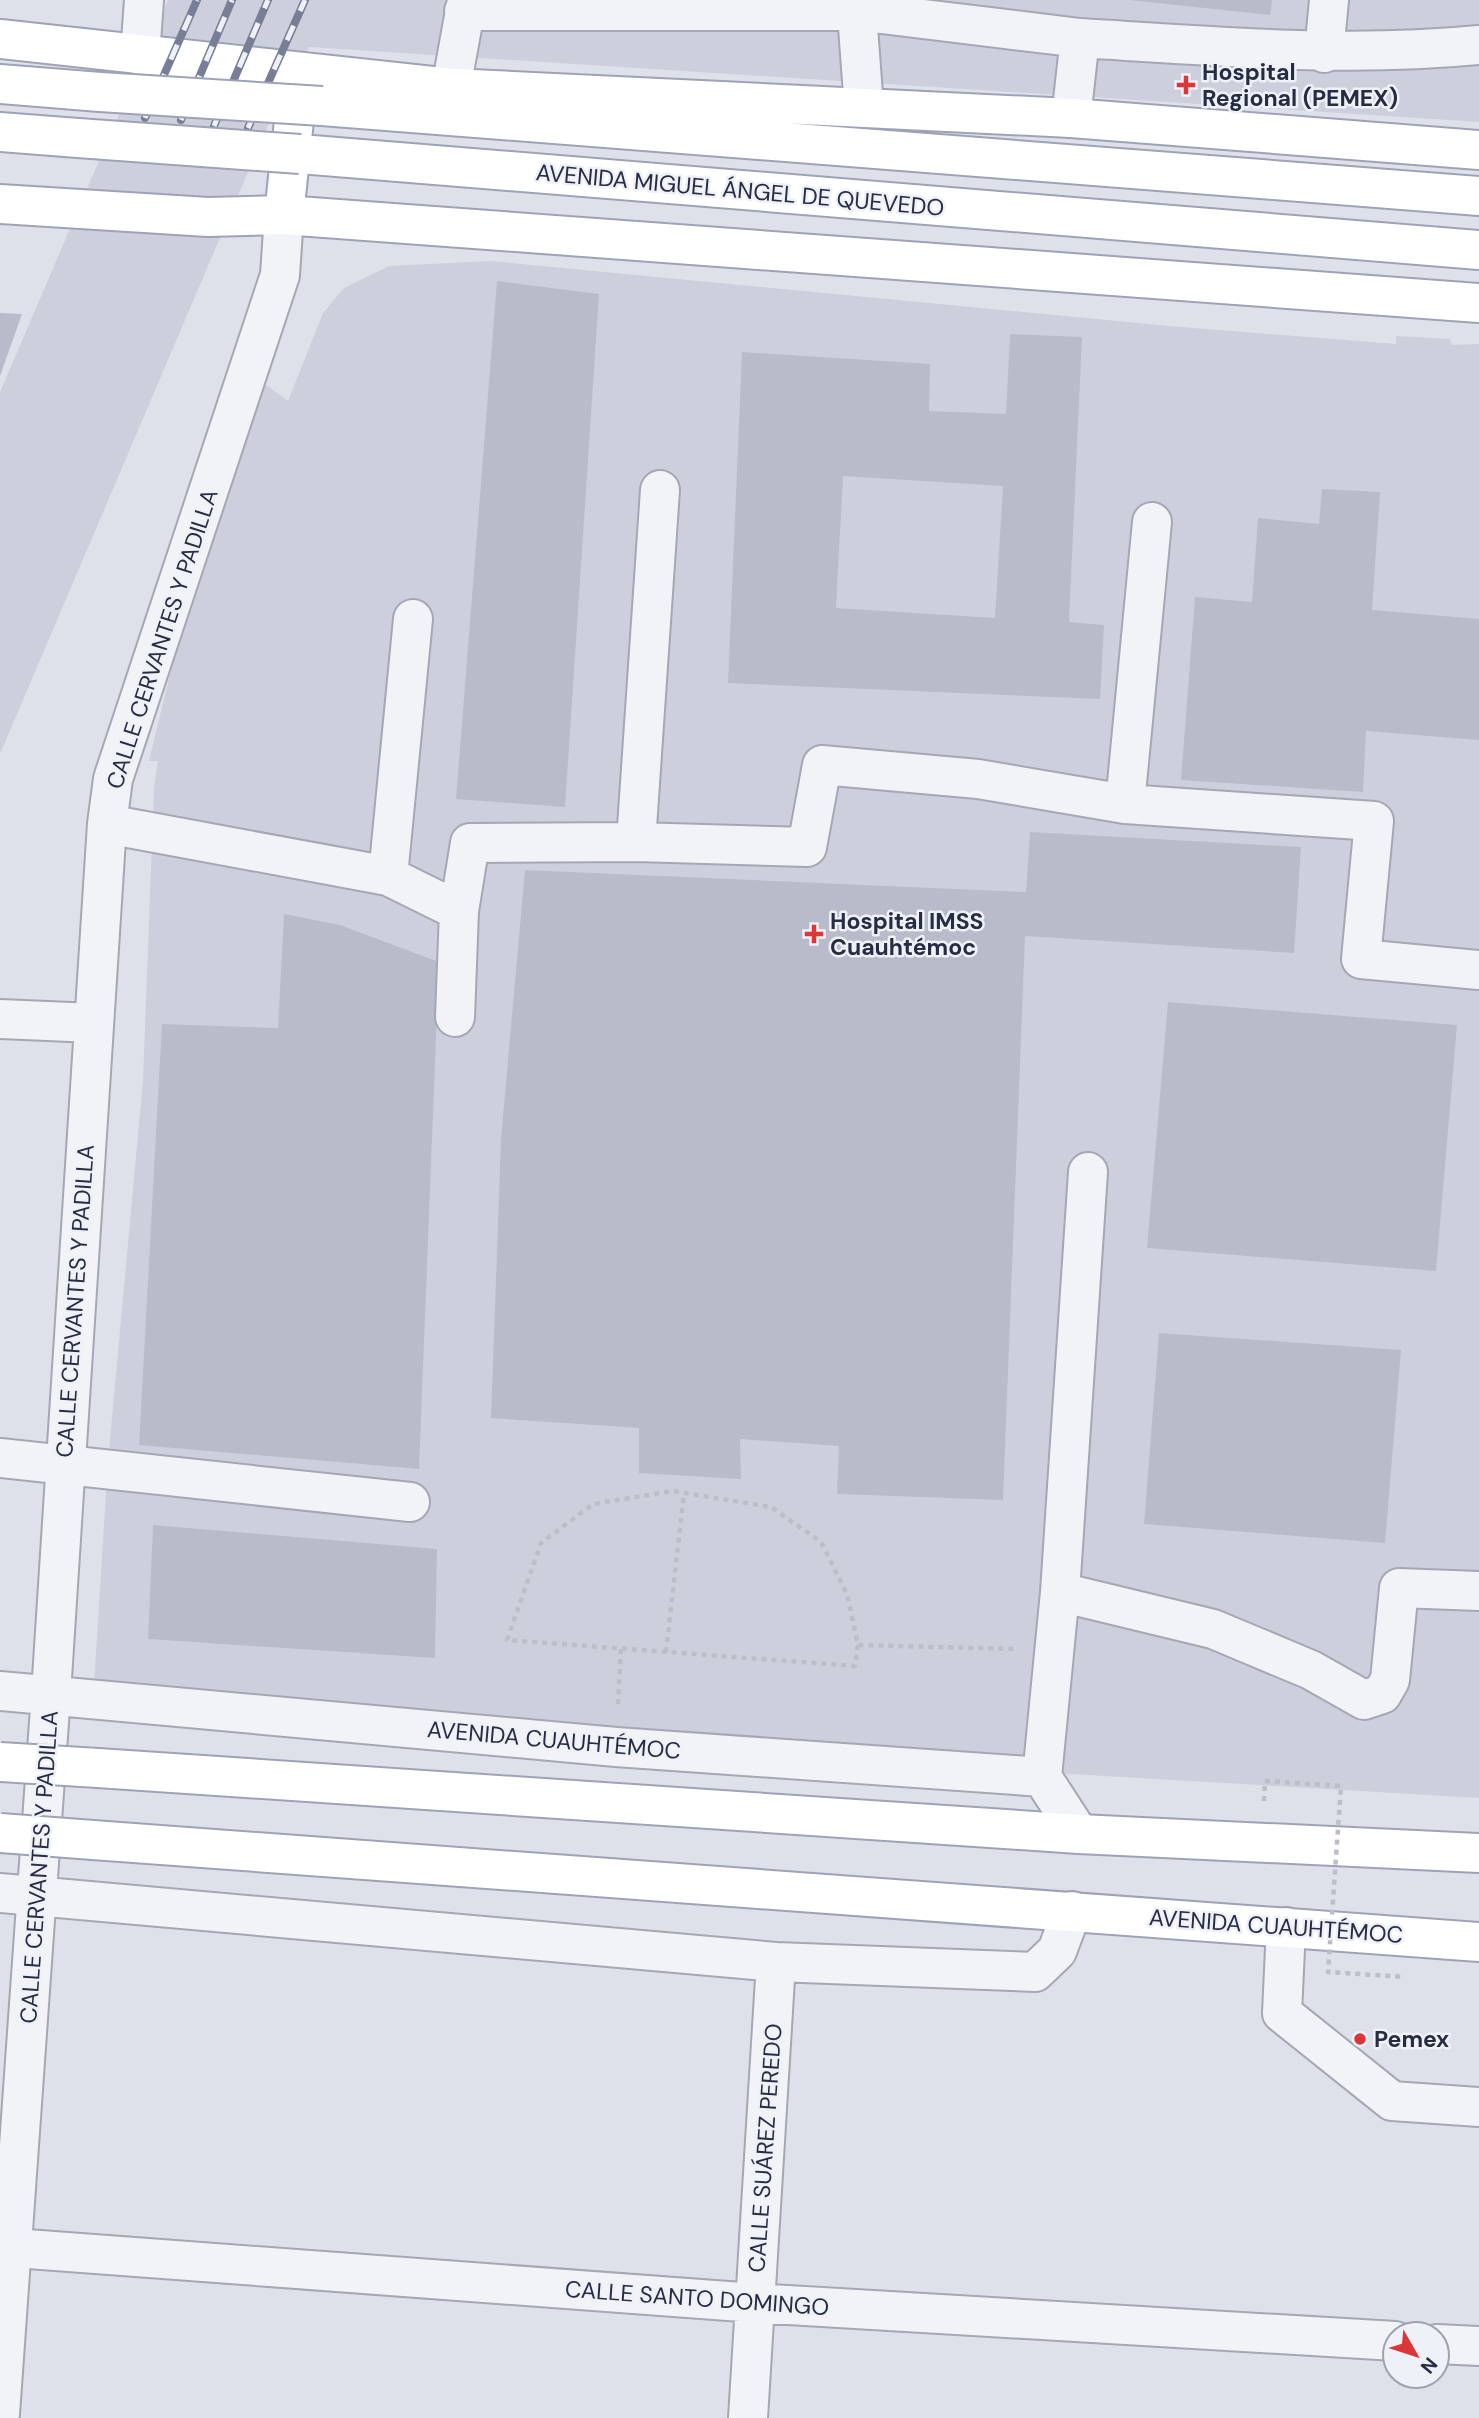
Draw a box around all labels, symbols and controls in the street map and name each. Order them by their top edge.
place label: Hospital Regional (PEMEX) [1202,57,1398,113]
marker: Hospital Regional (PEMEX) [1176,75,1196,95]
street label: AVENIDA MIGUEL ÁNGEL DE QUEVEDO [535,157,945,223]
street label: CALLE CERVANTES Y PADILLA [99,485,225,793]
place label: Hospital IMSS Cuauhtémoc [830,906,983,962]
marker: Hospital IMSS Cuauhtémoc [804,924,824,944]
street label: CALLE CERVANTES Y PADILLA [49,1144,101,1458]
street label: CALLE CERVANTES Y PADILLA [13,1710,65,2024]
street label: AVENIDA CUAUHTÉMOC [426,1714,682,1766]
street label: AVENIDA CUAUHTÉMOC [1148,1902,1404,1950]
street label: CALLE SUÁREZ PEREDO [741,2022,789,2274]
place label: Pemex [1374,2024,1449,2054]
marker: Pemex [1352,2031,1368,2047]
street label: CALLE SANTO DOMINGO [564,2274,830,2322]
north arrow [1381,2320,1451,2390]
text: N [1415,2352,1443,2379]

